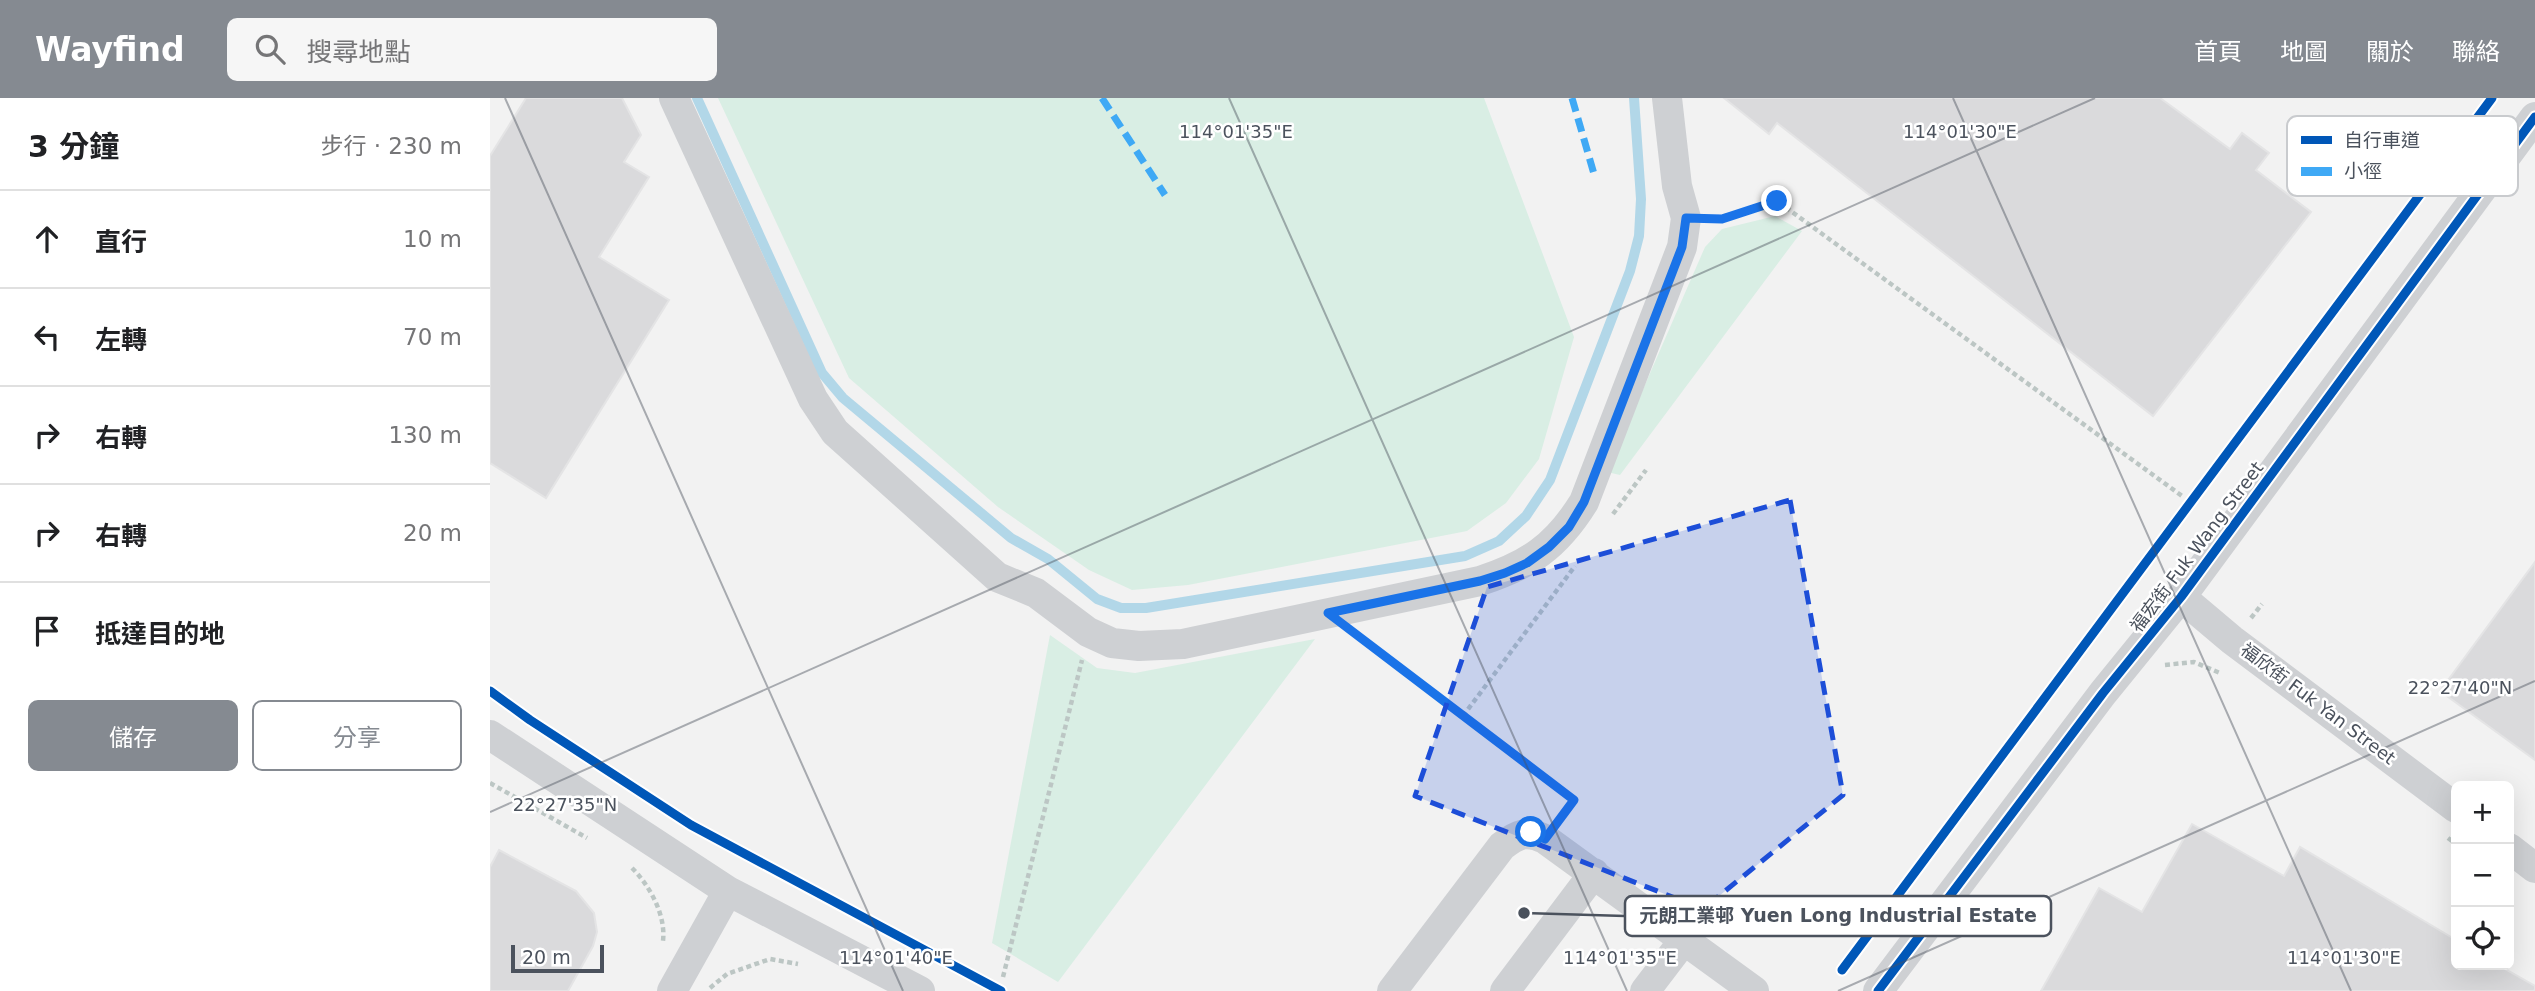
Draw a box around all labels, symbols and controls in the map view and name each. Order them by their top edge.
search box [227,18,717,81]
text: Wayfind [35,30,185,69]
icon: search [251,30,289,68]
text: 搜尋地點 [307,37,411,67]
text: 首頁 [2194,38,2242,66]
text: 地圖 [2280,38,2328,66]
text: 關於 [2366,38,2414,66]
text: 聯絡 [2452,38,2500,66]
legend [2287,116,2518,196]
text: 114°01'35"E [1179,121,1293,142]
text: 114°01'30"E [1903,121,2017,142]
text: 3 分鐘 [28,129,119,164]
text: 自行車道 [2344,129,2420,151]
text: 步行 · 230 m [320,133,462,159]
text: 小徑 [2344,160,2382,182]
route end [1761,185,1792,216]
icon: ahead [28,220,66,258]
text: 10 m [403,226,462,252]
text: 直行 [95,227,147,257]
icon: left [28,318,66,356]
text: 70 m [403,324,462,350]
text: 左轉 [95,325,147,355]
icon: right [28,416,66,454]
text: 130 m [388,422,462,448]
text: 右轉 [95,423,147,453]
street label: 福宏街 Fuk Wang Street [2126,457,2267,636]
icon: right [28,514,66,552]
text: 20 m [403,520,462,546]
text: 右轉 [95,521,147,551]
icon: arrive [28,612,66,650]
text: 抵達目的地 [95,619,225,649]
street label: 福欣街 Fuk Yan Street [2237,639,2400,769]
text: 22°27'40"N [2408,677,2512,698]
button: 儲存 [28,700,238,771]
button: 分享 [252,700,462,771]
map controls [2451,781,2514,970]
button: + [2451,781,2514,844]
text: 22°27'35"N [513,794,617,815]
route start [1515,816,1546,847]
button: − [2451,844,2514,907]
callout: 元朗工業邨 Yuen Long Industrial Estate [1625,896,2051,936]
text: 元朗工業邨 Yuen Long Industrial Estate [1639,904,2037,926]
button: locate [2451,907,2514,970]
scale bar [511,942,604,974]
text: 20 m [522,946,571,968]
text: 114°01'40"E [839,947,953,968]
text: 114°01'35"E [1563,947,1677,968]
text: 114°01'30"E [2287,947,2401,968]

